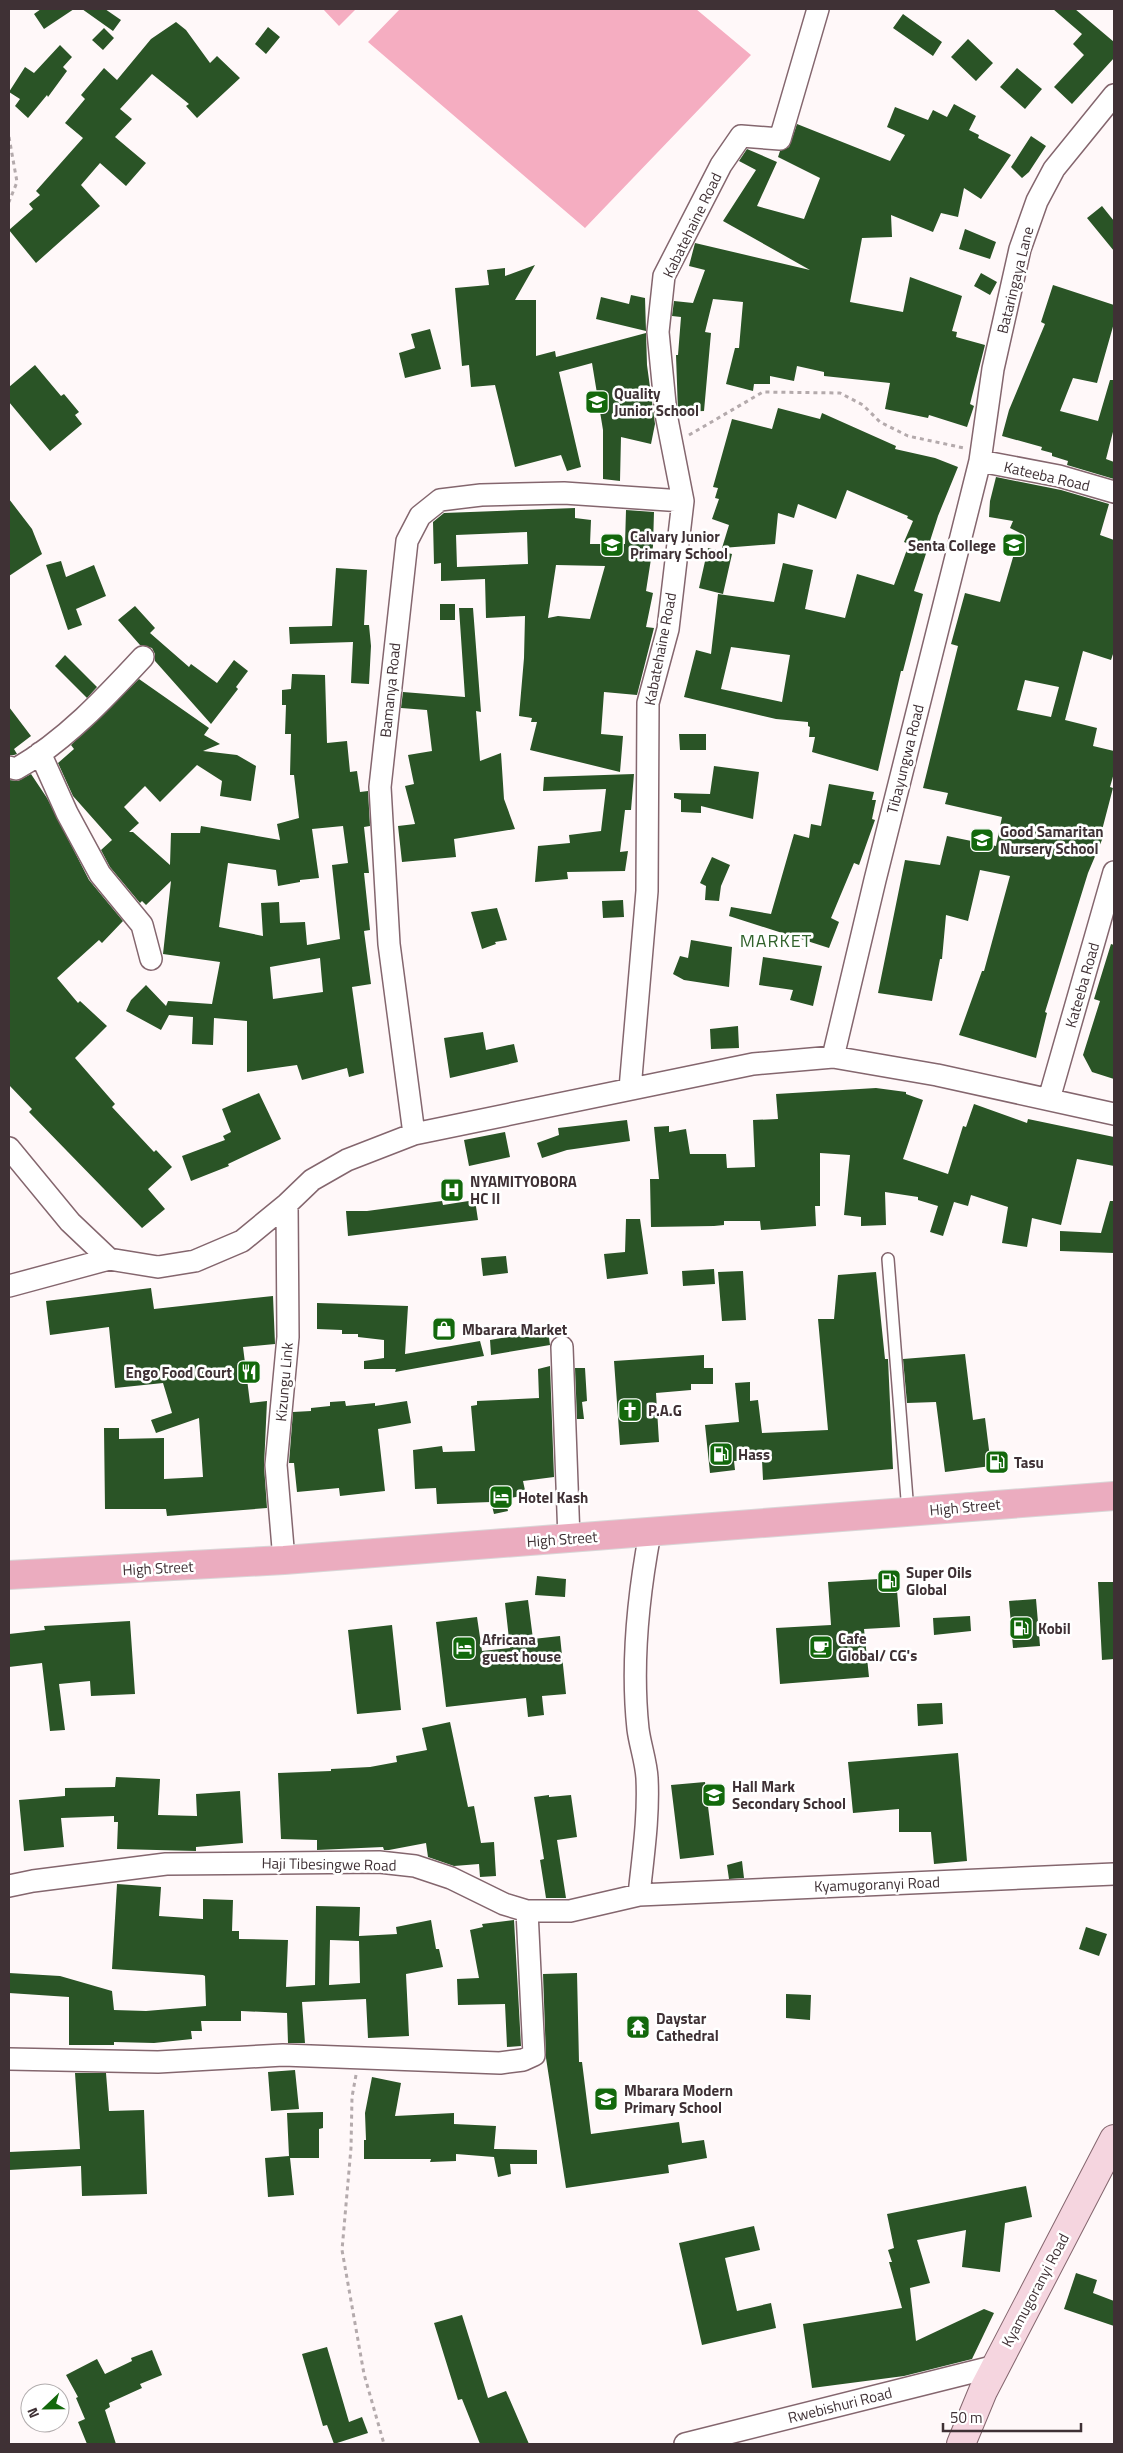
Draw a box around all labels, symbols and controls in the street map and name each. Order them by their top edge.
street label: Kabatehaine Road [657,168,727,282]
street label: Bataringaya Lane [991,224,1039,336]
place label: Quality Junior School [614,382,699,422]
school or university icon: Quality Junior School [584,389,610,415]
street label: Kateeba Road [1002,455,1092,497]
place label: Calvary Junior Primary School [630,525,728,565]
school or university icon: Calvary Junior Primary School [599,532,625,558]
school or university icon: Senta College [1001,532,1027,558]
place label: Senta College [908,534,996,557]
street label: Kabatehaine Road [638,591,682,707]
street label: Bamanya Road [374,641,406,739]
street label: Tibayungwa Road [880,702,930,816]
place label: Good Samaritan Nursery School [1000,820,1104,860]
school or university icon: Good Samaritan Nursery School [969,827,995,853]
district label: MARKET [740,927,812,954]
street label: Kateeba Road [1059,940,1105,1030]
place label: NYAMITYOBORA HC II [470,1170,577,1210]
hospital icon: NYAMITYOBORA HC II [439,1177,465,1203]
shop icon: Mbarara Market [431,1316,457,1342]
place label: Mbarara Market [462,1318,568,1341]
street label: Kizungu Link [269,1341,299,1423]
restaurant icon: Engo Food Court [236,1359,262,1385]
place label: Engo Food Court [126,1361,233,1384]
church icon: P.A.G [617,1397,643,1423]
place label: P.A.G [648,1399,682,1422]
fuel station icon: Hass [708,1441,734,1467]
place label: Hass [738,1443,770,1466]
fuel station icon: Tasu [984,1449,1010,1475]
place label: Tasu [1014,1451,1044,1474]
hotel icon: Hotel Kash [488,1484,514,1510]
place label: Hotel Kash [518,1486,588,1509]
street label: High Street [929,1492,1002,1522]
street label: High Street [526,1525,599,1553]
street label: High Street [122,1555,195,1581]
place label: Super Oils Global [906,1561,972,1601]
fuel station icon: Super Oils Global [876,1568,902,1594]
fuel station icon: Kobil [1008,1615,1034,1641]
place label: Kobil [1038,1617,1071,1640]
place label: Cafe Global/ CG's [838,1627,917,1667]
place label: Africana guest house [482,1628,561,1668]
cafe icon: Cafe Global/ CG's [808,1634,834,1660]
hotel icon: Africana guest house [451,1635,477,1661]
place label: Hall Mark Secondary School [732,1775,846,1815]
school or university icon: Hall Mark Secondary School [701,1782,727,1808]
street label: Haji Tibesingwe Road [261,1851,397,1877]
street label: Kyamugoranyi Road [814,1870,940,1898]
place label: Daystar Cathedral [656,2007,719,2047]
temple icon: Daystar Cathedral [625,2014,651,2040]
place label: Mbarara Modern Primary School [624,2079,733,2119]
school or university icon: Mbarara Modern Primary School [593,2086,619,2112]
street label: Kyamugoranyi Road [995,2229,1075,2351]
street label: Rwebishuri Road [786,2381,894,2429]
north arrow [20,2383,70,2433]
scale bar [943,2400,1080,2432]
text: N [21,2405,44,2421]
text: 50 m [950,2406,983,2429]

